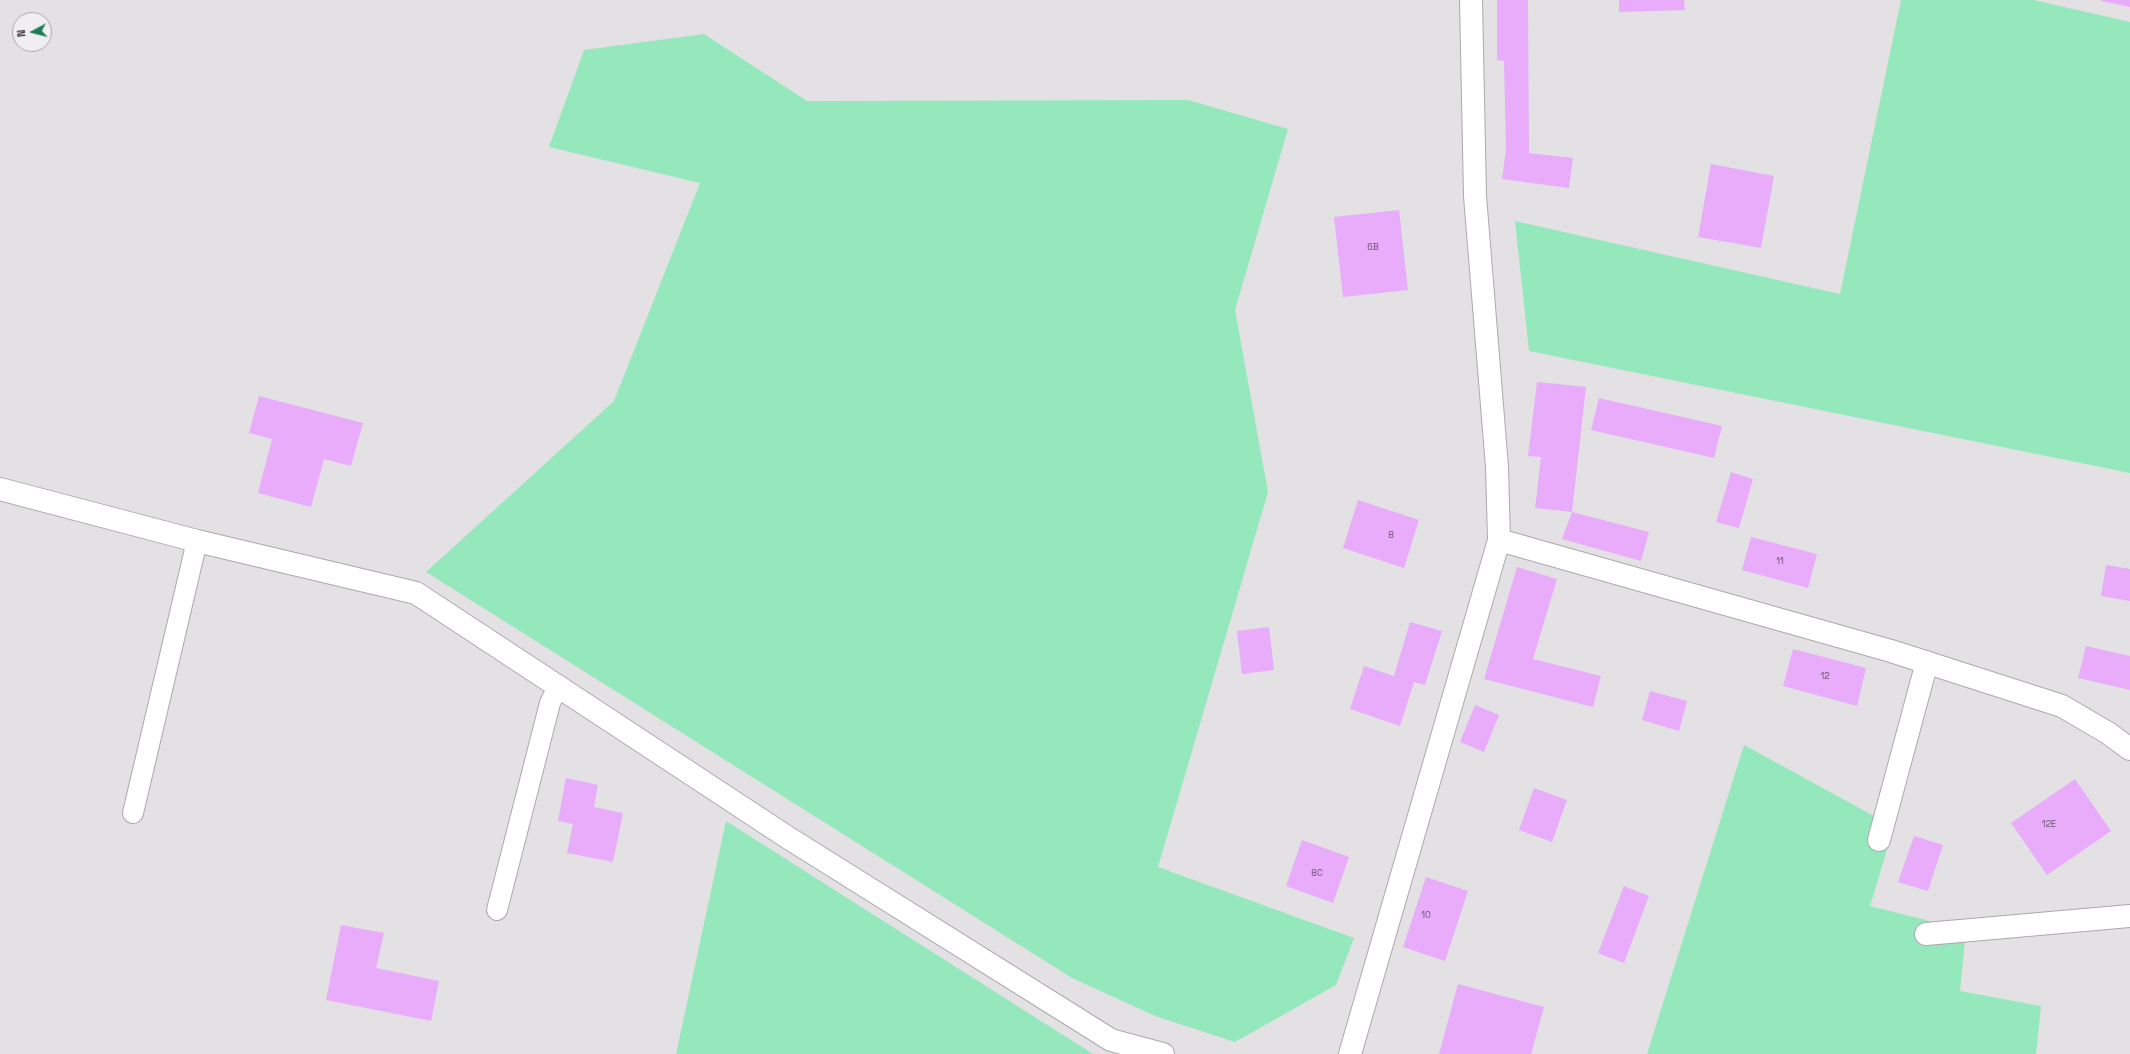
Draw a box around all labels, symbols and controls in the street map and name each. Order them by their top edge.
north arrow [12,12,52,52]
text: N [14,29,28,38]
house number: 6B [1367,243,1379,253]
house number: 8 [1388,531,1394,541]
house number: 11 [1776,557,1784,567]
house number: 12 [1820,672,1830,682]
house number: 12E [2042,820,2056,830]
house number: 8C [1311,869,1323,879]
house number: 10 [1421,911,1431,921]

